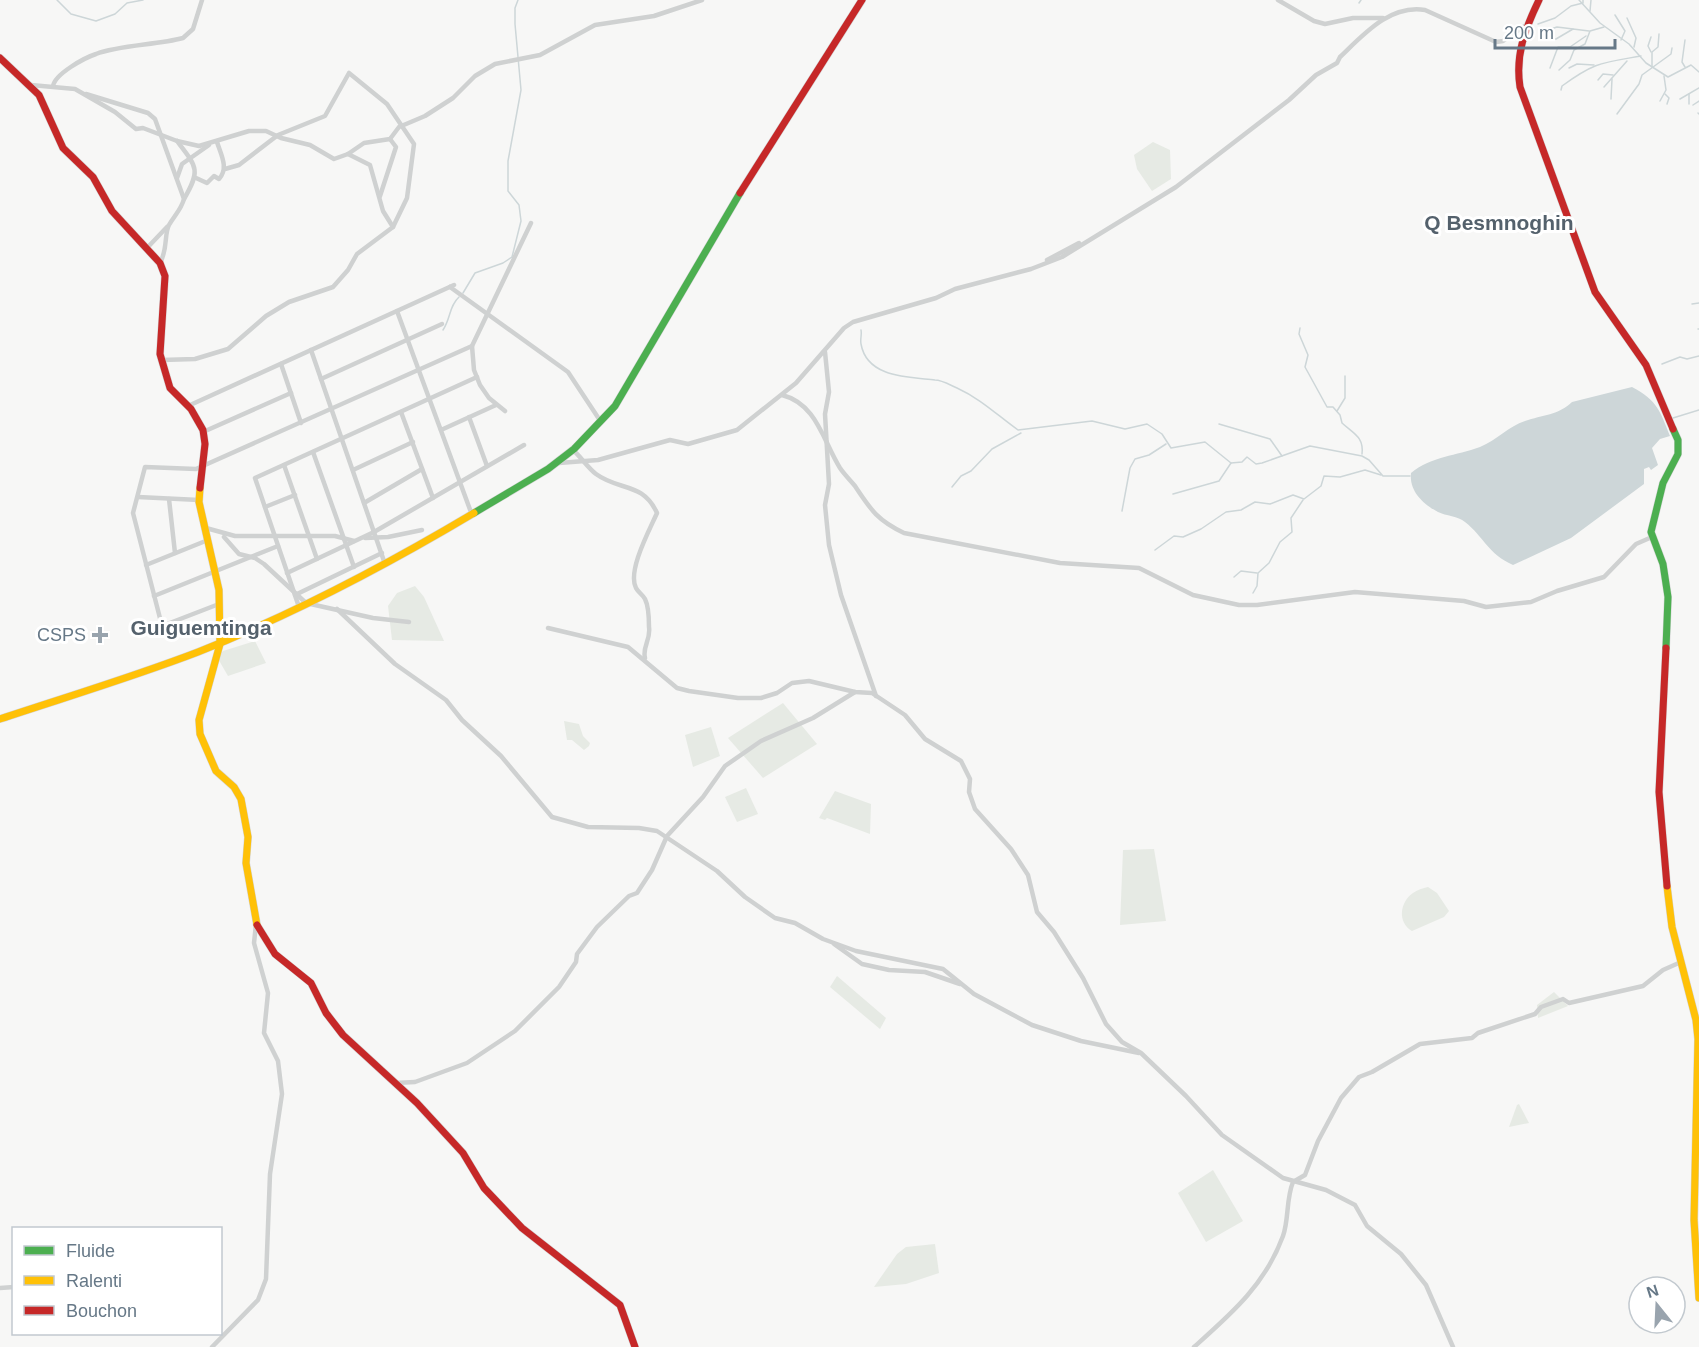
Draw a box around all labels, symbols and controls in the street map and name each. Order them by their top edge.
scale bar [1495,12,1615,50]
text: 200 m [1504,23,1554,43]
district label: Q Besmnoghin [1424,211,1574,234]
district label: Guiguemtinga [130,616,272,639]
place label: CSPS [37,625,86,645]
marker: CSPS [91,626,109,644]
legend [12,1227,222,1335]
text: Fluide [66,1241,115,1261]
text: Ralenti [66,1271,122,1291]
north arrow [1627,1275,1687,1335]
text: N [1644,1281,1661,1301]
text: Bouchon [66,1301,137,1321]

